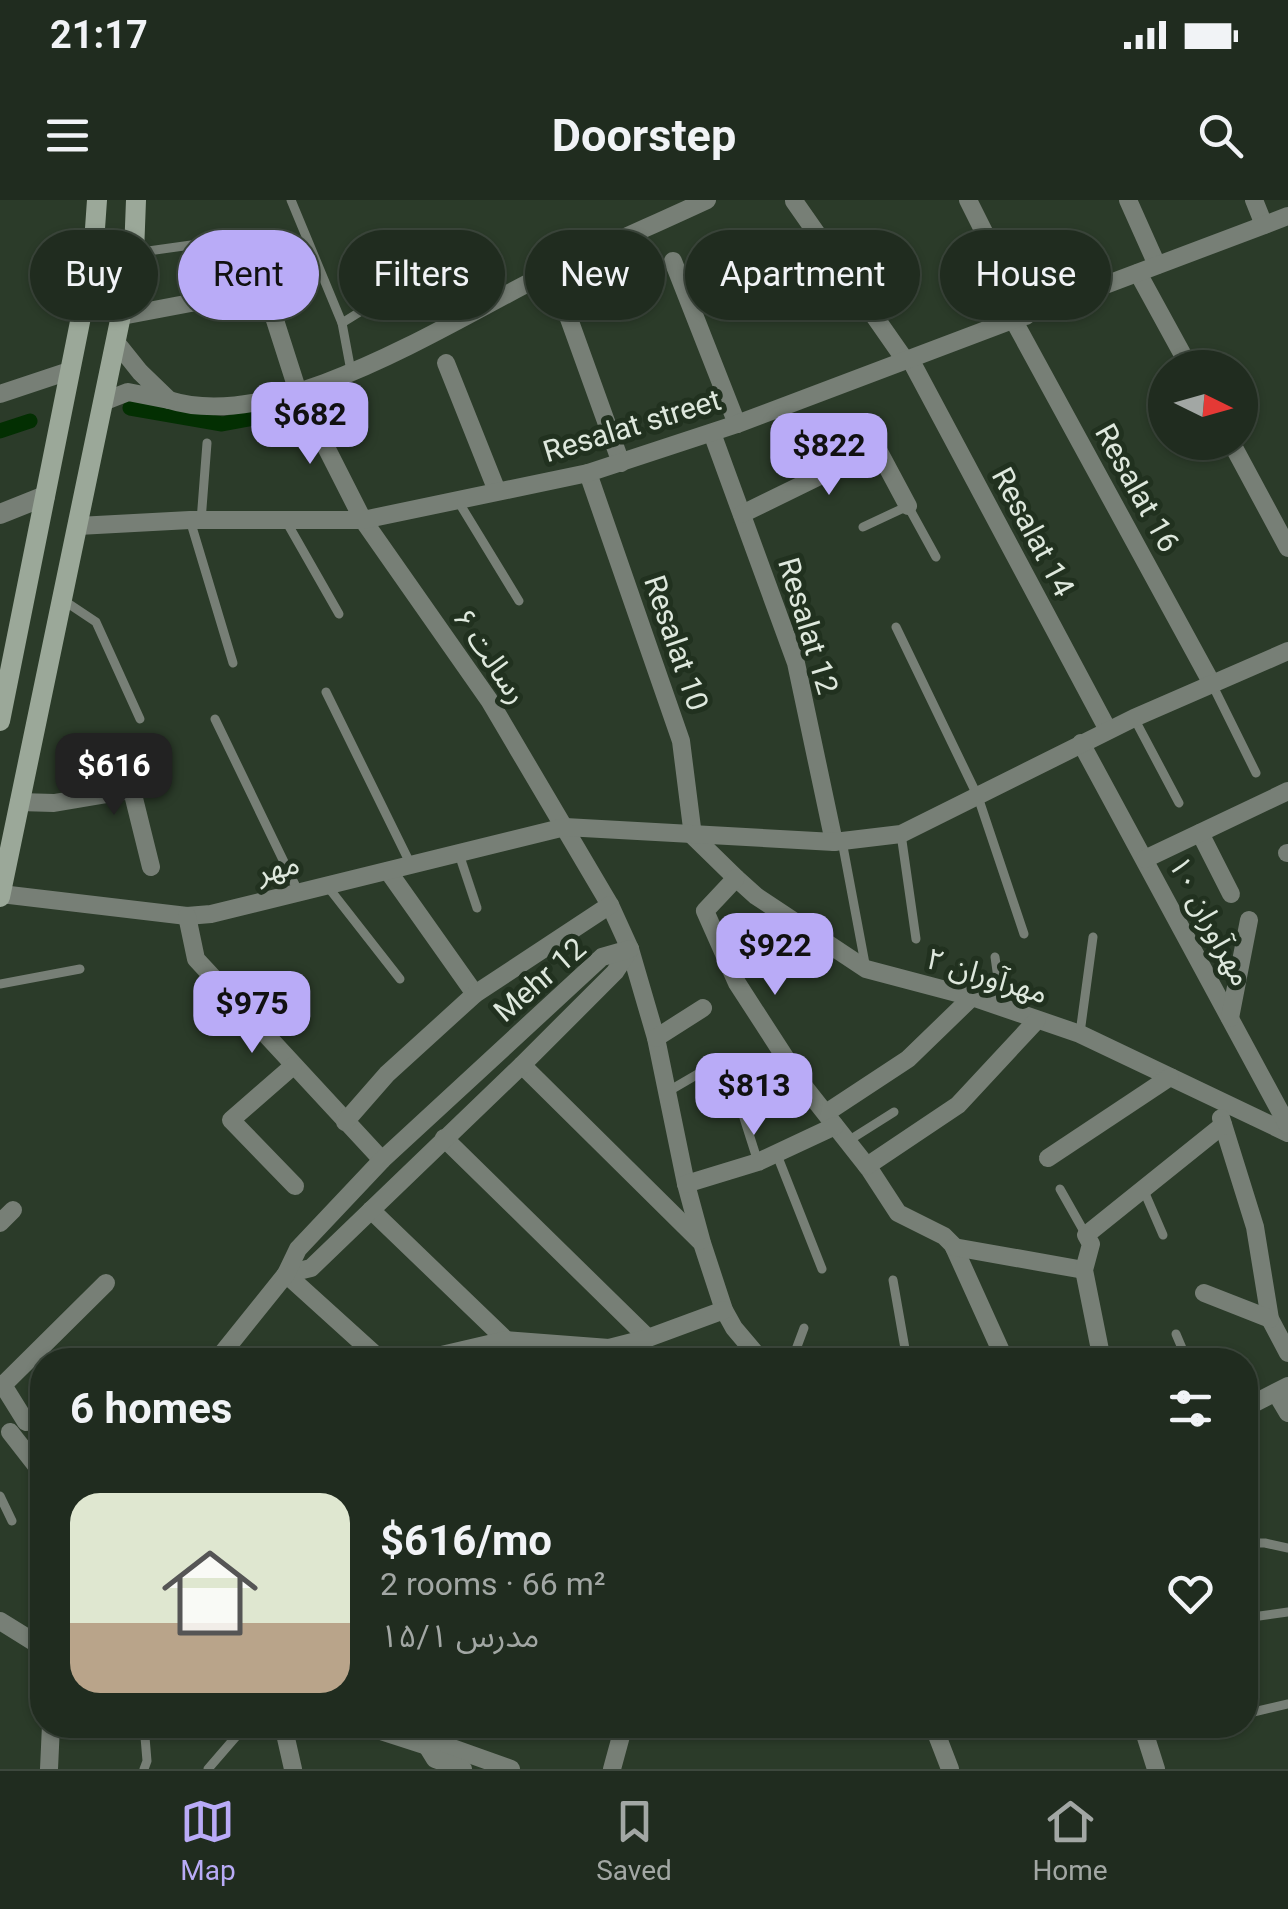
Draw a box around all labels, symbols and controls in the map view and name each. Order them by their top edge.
text: 21:17 [50,13,148,57]
icon: menu [40,108,95,163]
icon: search [1193,108,1248,163]
text: Doorstep [552,109,736,162]
chip: Buy [30,230,158,320]
chip: Rent [178,230,319,320]
chip: Filters [339,230,505,320]
chip: New [525,230,665,320]
chip: Apartment [685,230,920,320]
chip: House [940,230,1111,320]
north arrow [1148,350,1258,460]
map controls [1148,350,1258,460]
pin: $682 [251,382,369,467]
street label: Resalat street [539,382,725,469]
text: $682 [273,395,347,433]
pin: $822 [770,413,888,498]
street label: Resalat 16 [1088,418,1187,558]
text: $822 [792,426,866,464]
street label: Resalat 14 [985,461,1082,602]
street label: Resalat 12 [771,553,846,698]
street label: Resalat 10 [637,571,716,715]
street label: رسالت ۶ [446,601,535,710]
pin: $616 [55,733,173,818]
text: $616 [77,746,151,784]
street label: مهر [252,845,303,890]
street label: مهرآوران ۱۰ [1162,850,1259,992]
pin: $922 [716,913,834,998]
text: $922 [738,926,812,964]
street label: Mehr 12 [487,930,593,1029]
street label: مهرآوران ۲ [922,940,1052,1011]
pin: $975 [193,971,311,1056]
text: $975 [215,984,289,1022]
pin: $813 [695,1053,813,1138]
text: $813 [717,1066,791,1104]
icon: filters [1163,1381,1218,1436]
text: 6 homes [70,1384,232,1433]
text: $616/mo [380,1516,552,1565]
icon: home [150,1533,270,1653]
text: 2 rooms · 66 m² [380,1565,605,1603]
icon: heart [1163,1566,1218,1621]
text: مدرس ۱۵/۱ [380,1617,539,1655]
tab: Map [180,1794,236,1887]
tab: Saved [596,1794,672,1887]
tab: Home [1032,1794,1108,1887]

